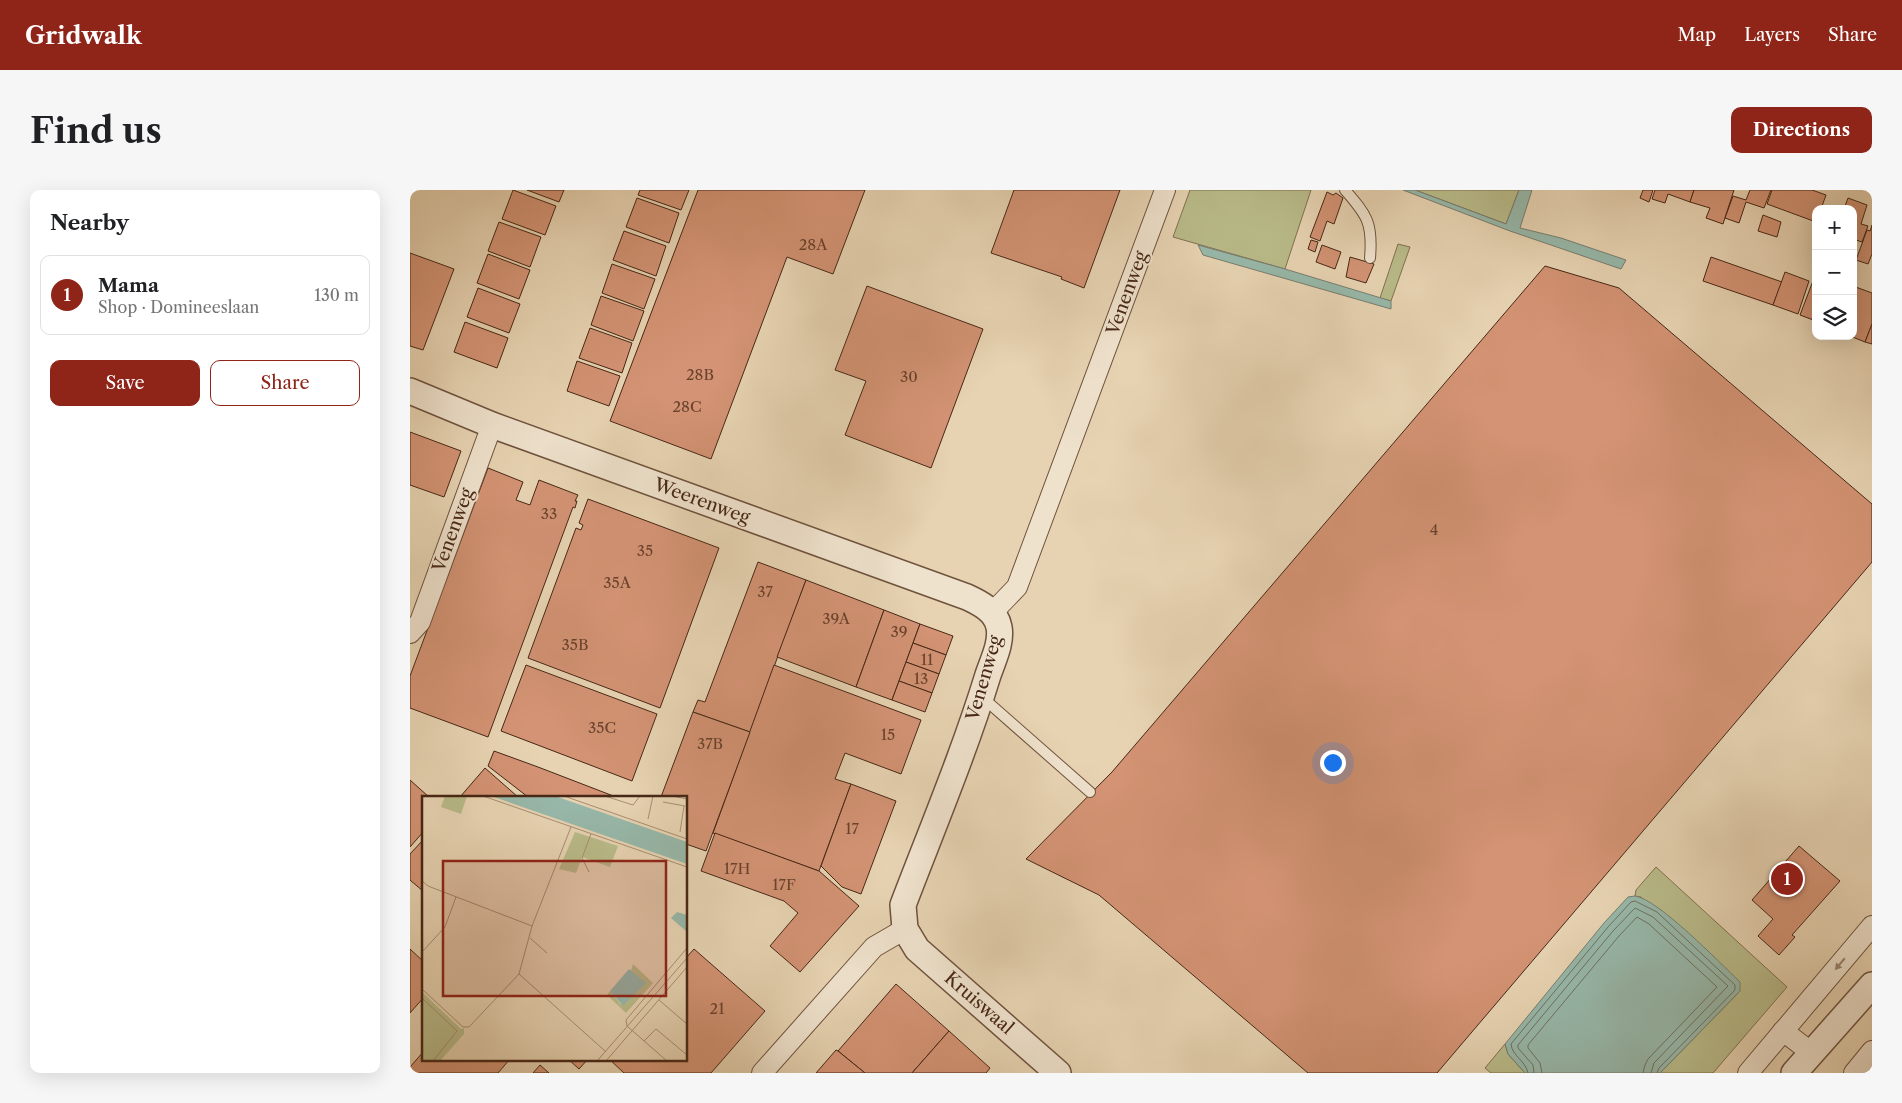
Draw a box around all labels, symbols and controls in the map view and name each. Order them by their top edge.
text: Gridwalk [25,21,142,50]
text: Map [1678,24,1716,46]
text: Layers [1744,24,1800,46]
text: Share [1828,24,1877,46]
button: Directions [1731,107,1872,153]
text: Find us [30,109,162,152]
map controls [1812,205,1857,340]
button: + [1812,205,1857,250]
text: Nearby [50,210,129,235]
house number: 28A [799,235,828,254]
street label: Venenweg [1101,248,1152,339]
button: − [1812,250,1857,295]
text: Mama [98,274,159,297]
text: 1 [63,285,71,305]
text: 130 m [314,285,359,305]
button: layers [1812,295,1857,340]
text: Shop · Domineeslaan [98,297,259,317]
button: Save [50,360,200,406]
button: Share [210,360,360,406]
house number: 28B [686,365,714,384]
house number: 30 [900,367,918,386]
house number: 28C [672,397,702,416]
street label: Weerenweg [650,473,753,529]
street label: Venenweg [427,485,478,576]
house number: 33 [541,504,557,523]
house number: 4 [1430,520,1438,539]
house number: 35 [637,541,653,560]
house number: 35A [603,573,632,592]
house number: 37 [757,582,773,601]
house number: 39A [822,609,851,628]
house number: 39 [890,622,908,641]
street label: Venenweg [961,632,1007,724]
house number: 35B [562,635,588,654]
house number: 11 [921,650,934,669]
house number: 13 [914,669,928,688]
house number: 35C [588,718,616,737]
house number: 15 [881,725,895,744]
house number: 37B [697,734,723,753]
your location [1320,750,1346,776]
inset map [422,796,688,1060]
house number: 17 [845,819,859,838]
house number: 17H [724,859,750,878]
pin: 1 [1771,860,1803,898]
house number: 17F [772,875,796,894]
one-way arrow [1835,957,1846,970]
street label: Kruiswaal [940,967,1018,1039]
house number: 21 [710,999,725,1018]

